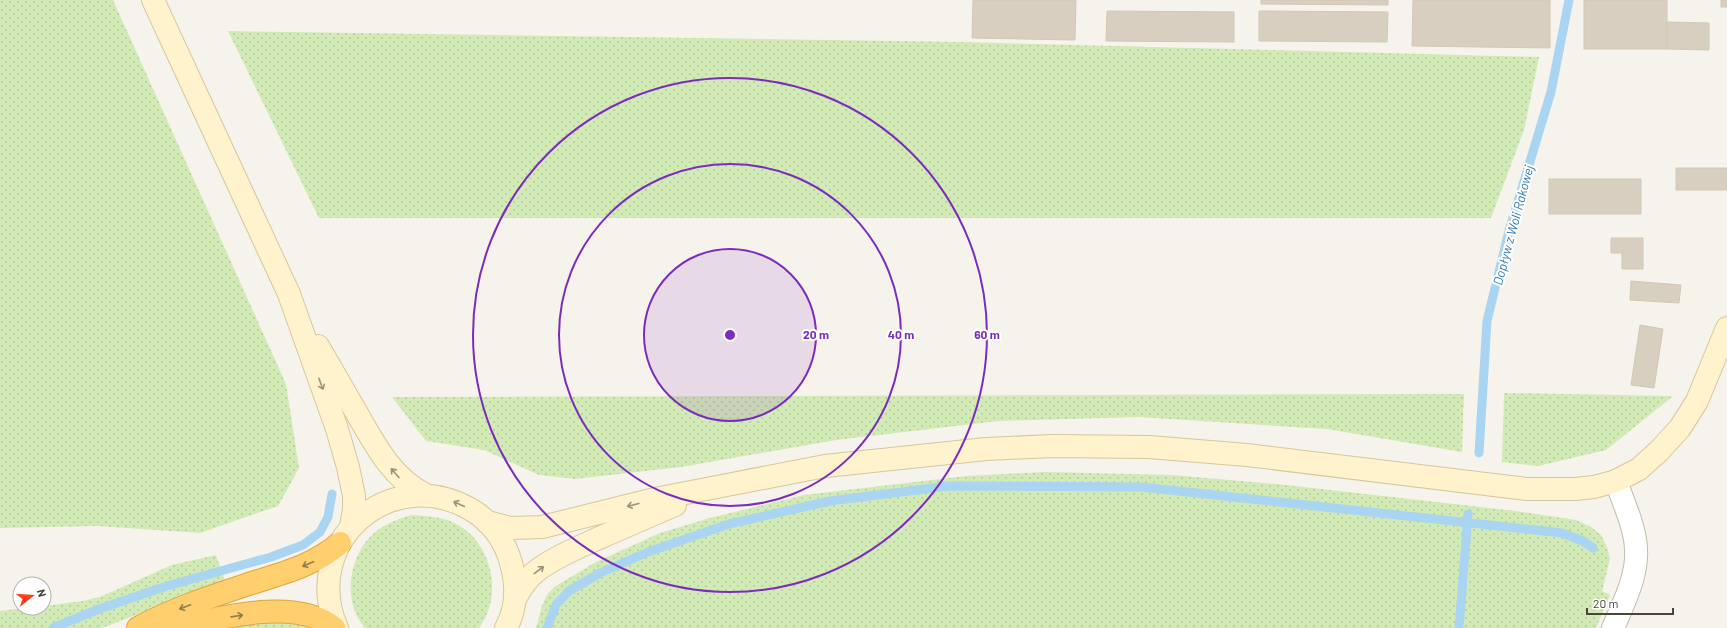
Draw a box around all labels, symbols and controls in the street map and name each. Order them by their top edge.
water label: Dopływ z Woli Rakowej [1489,163,1537,287]
text: 20 m [803,327,829,341]
text: 40 m [888,327,914,341]
text: 60 m [974,327,1000,341]
centre of rings [723,328,737,342]
one-way arrow [317,377,325,389]
one-way arrow [391,468,400,478]
one-way arrow [453,499,465,507]
one-way arrow [627,502,640,509]
one-way arrow [302,561,314,568]
one-way arrow [534,566,545,574]
north arrow [12,576,52,616]
text: N [35,588,49,598]
scale bar [1587,590,1673,616]
text: 20 m [1593,596,1619,610]
one-way arrow [180,604,192,612]
one-way arrow [230,612,243,620]

